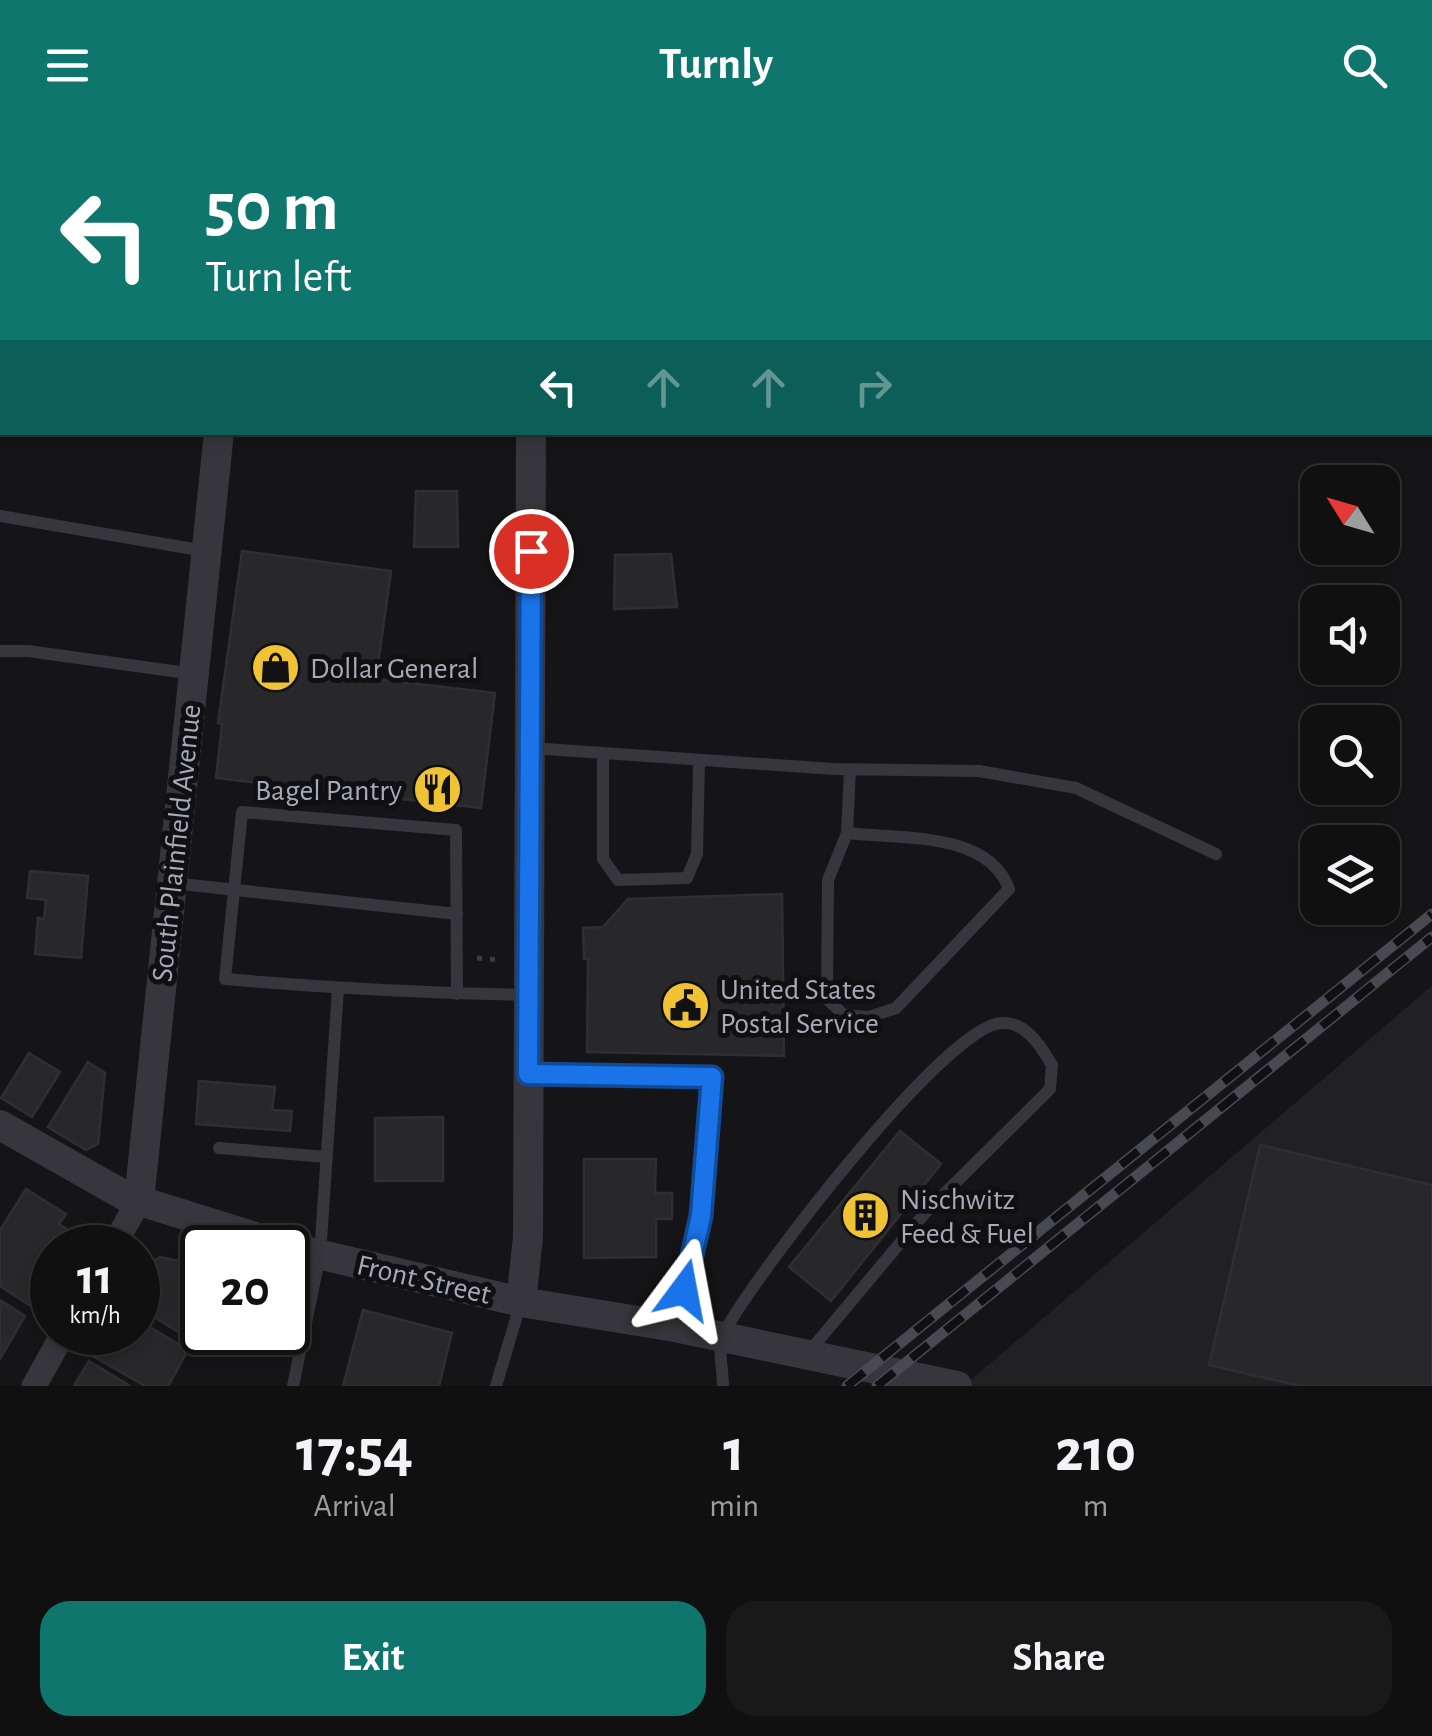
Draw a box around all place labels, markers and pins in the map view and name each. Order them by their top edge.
pin [489,509,574,594]
shop icon: Dollar General [249,642,301,694]
place label: Dollar General [310,654,478,684]
restaurant icon: Bagel Pantry [411,764,463,816]
place label: Bagel Pantry [255,776,402,806]
place label: United States Postal Service [720,975,879,1039]
public building icon: United States Postal Service [659,980,711,1032]
place label: Nischwitz Feed & Fuel [900,1185,1034,1249]
building icon: Nischwitz Feed & Fuel [839,1190,891,1242]

